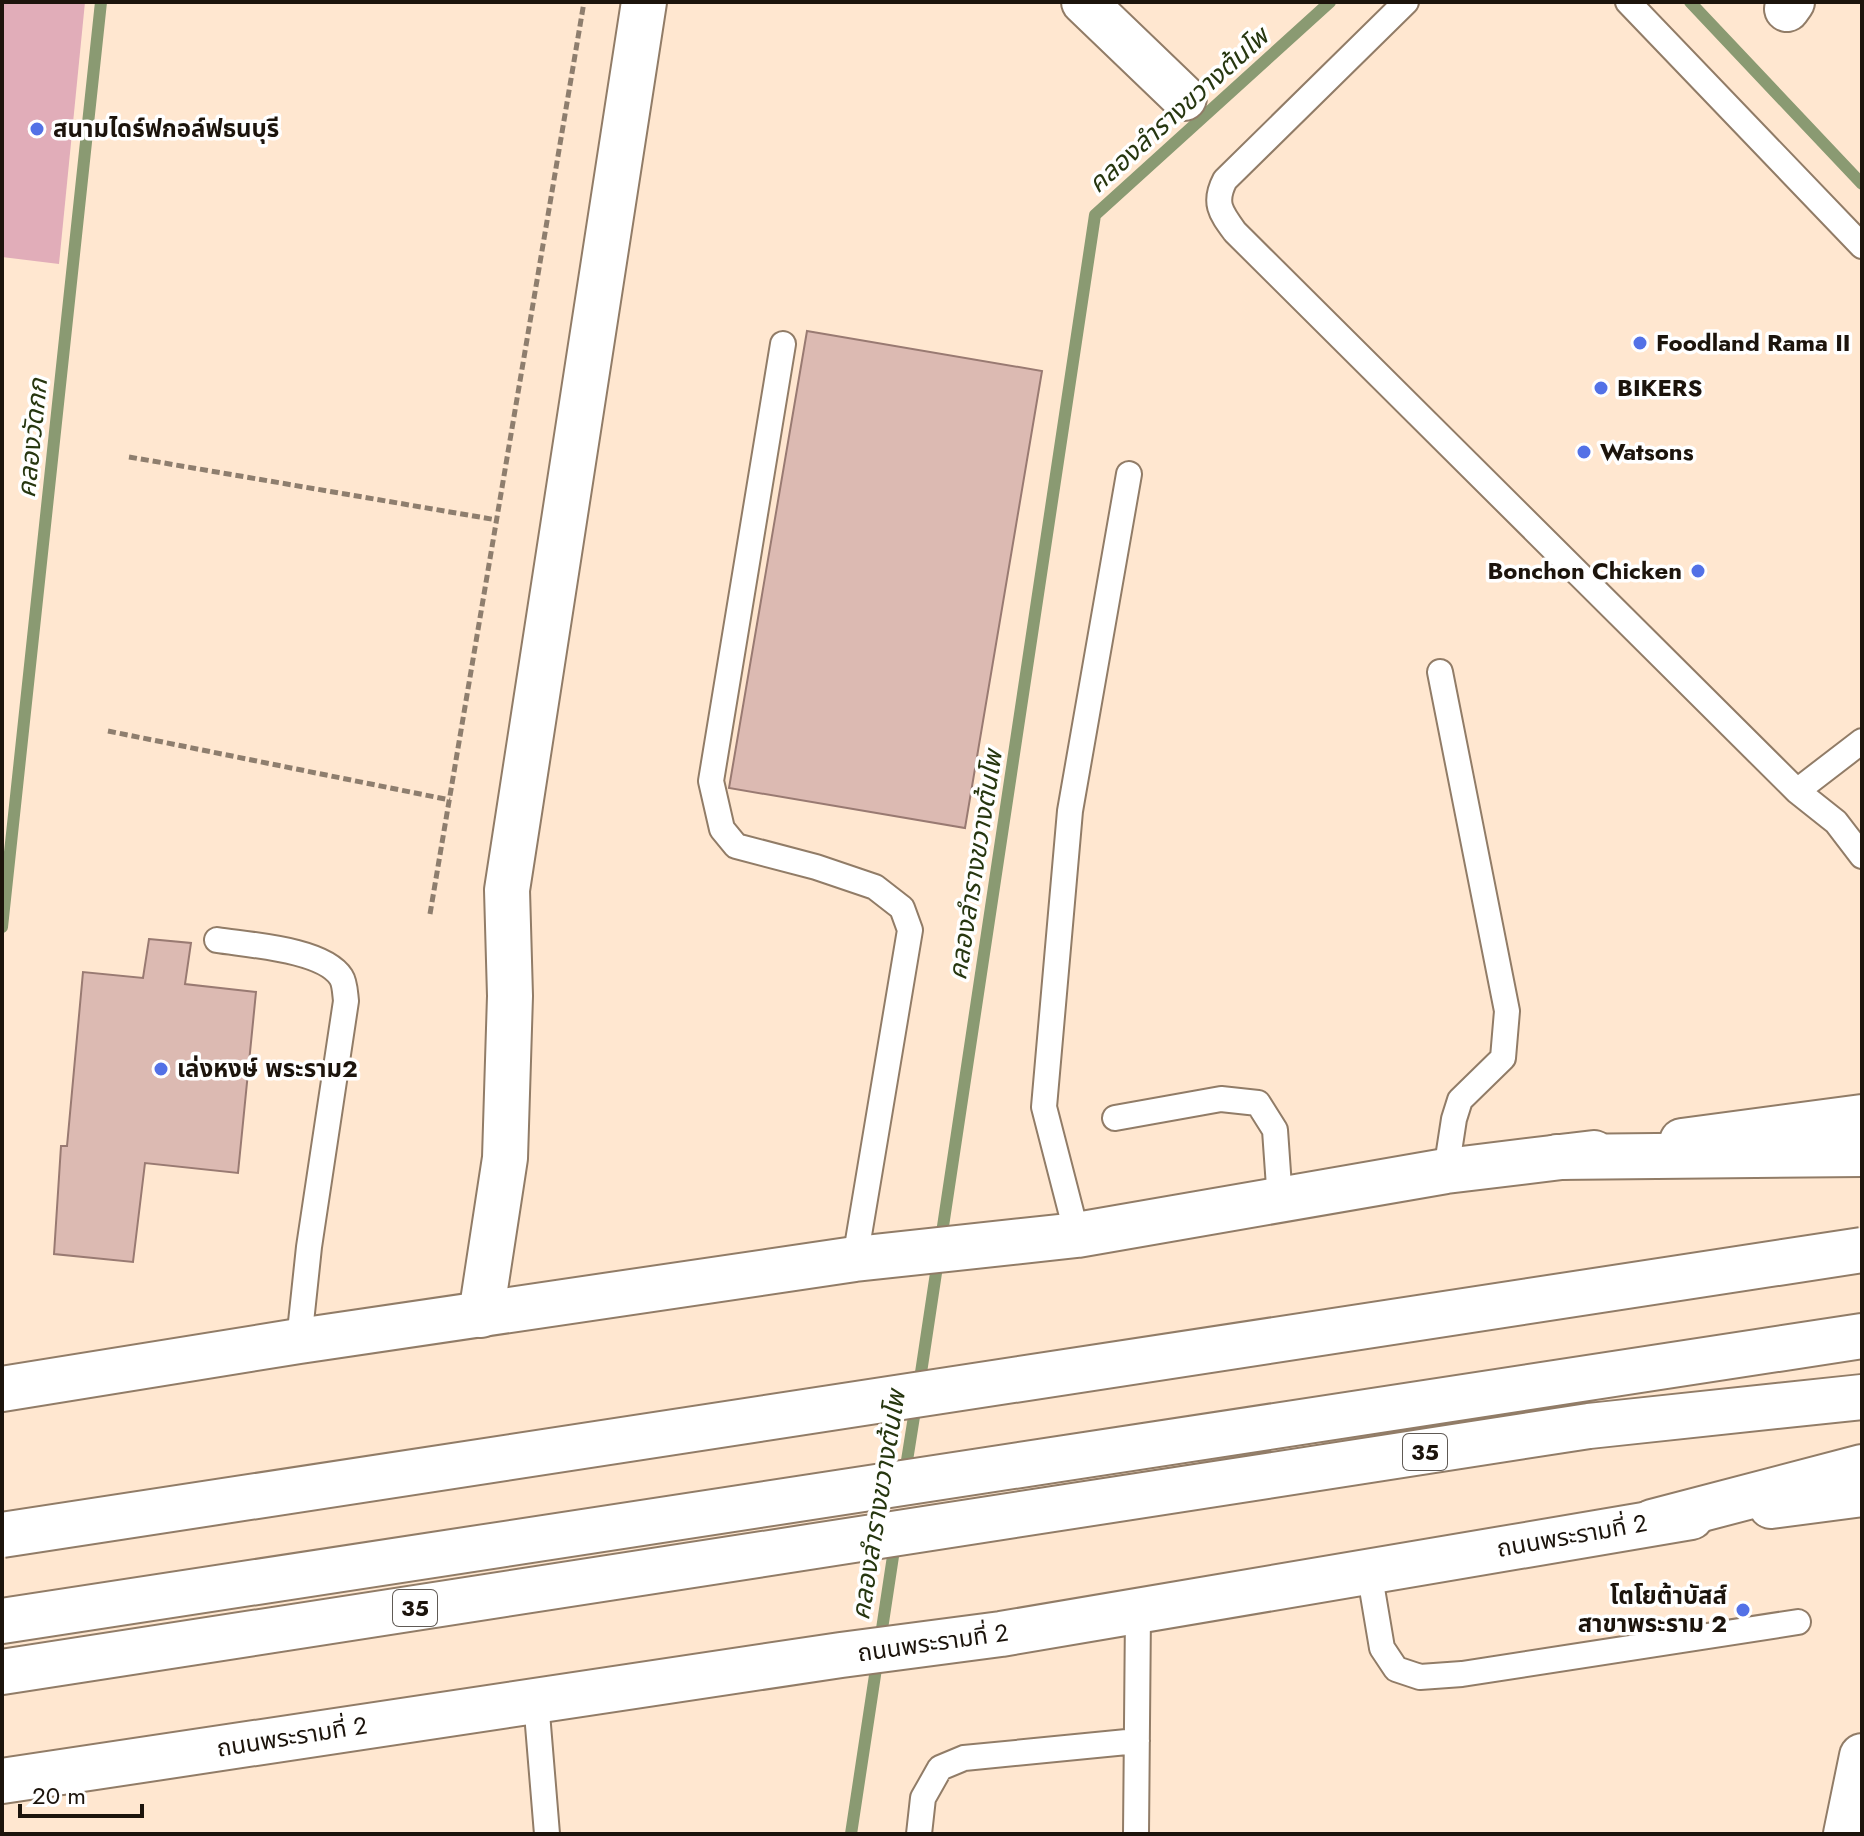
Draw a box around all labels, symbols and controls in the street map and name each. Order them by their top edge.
water label: คลองลำรางขวางต้นโพ [1079,16,1279,202]
place label: สนามไดร์ฟกอล์ฟธนบุรี [53,111,279,146]
marker: สนามไดร์ฟกอล์ฟธนบุรี [28,120,46,138]
place label: Foodland Rama II [1656,325,1851,360]
marker: Foodland Rama II [1631,334,1649,352]
place label: BIKERS [1617,370,1702,405]
water label: คลองวัดกก [7,375,57,500]
marker: BIKERS [1592,379,1610,397]
place label: Watsons [1600,434,1694,469]
marker: Watsons [1575,443,1593,461]
place label: Bonchon Chicken [1487,553,1682,588]
marker: Bonchon Chicken [1689,562,1707,580]
water label: คลองลำรางขวางต้นโพ [938,745,1012,982]
place label: เล่งหงษ์ พระราม2 [177,1051,358,1086]
marker: เล่งหงษ์ พระราม2 [152,1060,170,1078]
water label: คลองลำรางขวางต้นโพ [841,1385,915,1622]
road number: 35 [1403,1434,1447,1470]
street label: ถนนพระรามที่ 2 [1494,1505,1650,1566]
place label: โตโยต้าบัสส์ สาขาพระราม 2 [1578,1578,1727,1641]
road number: 35 [393,1590,437,1626]
marker: โตโยต้าบัสส์ สาขาพระราม 2 [1734,1601,1752,1619]
street label: ถนนพระรามที่ 2 [855,1615,1011,1670]
street label: ถนนพระรามที่ 2 [214,1707,370,1766]
scale bar [20,1768,142,1818]
text: 20 m [32,1778,86,1813]

